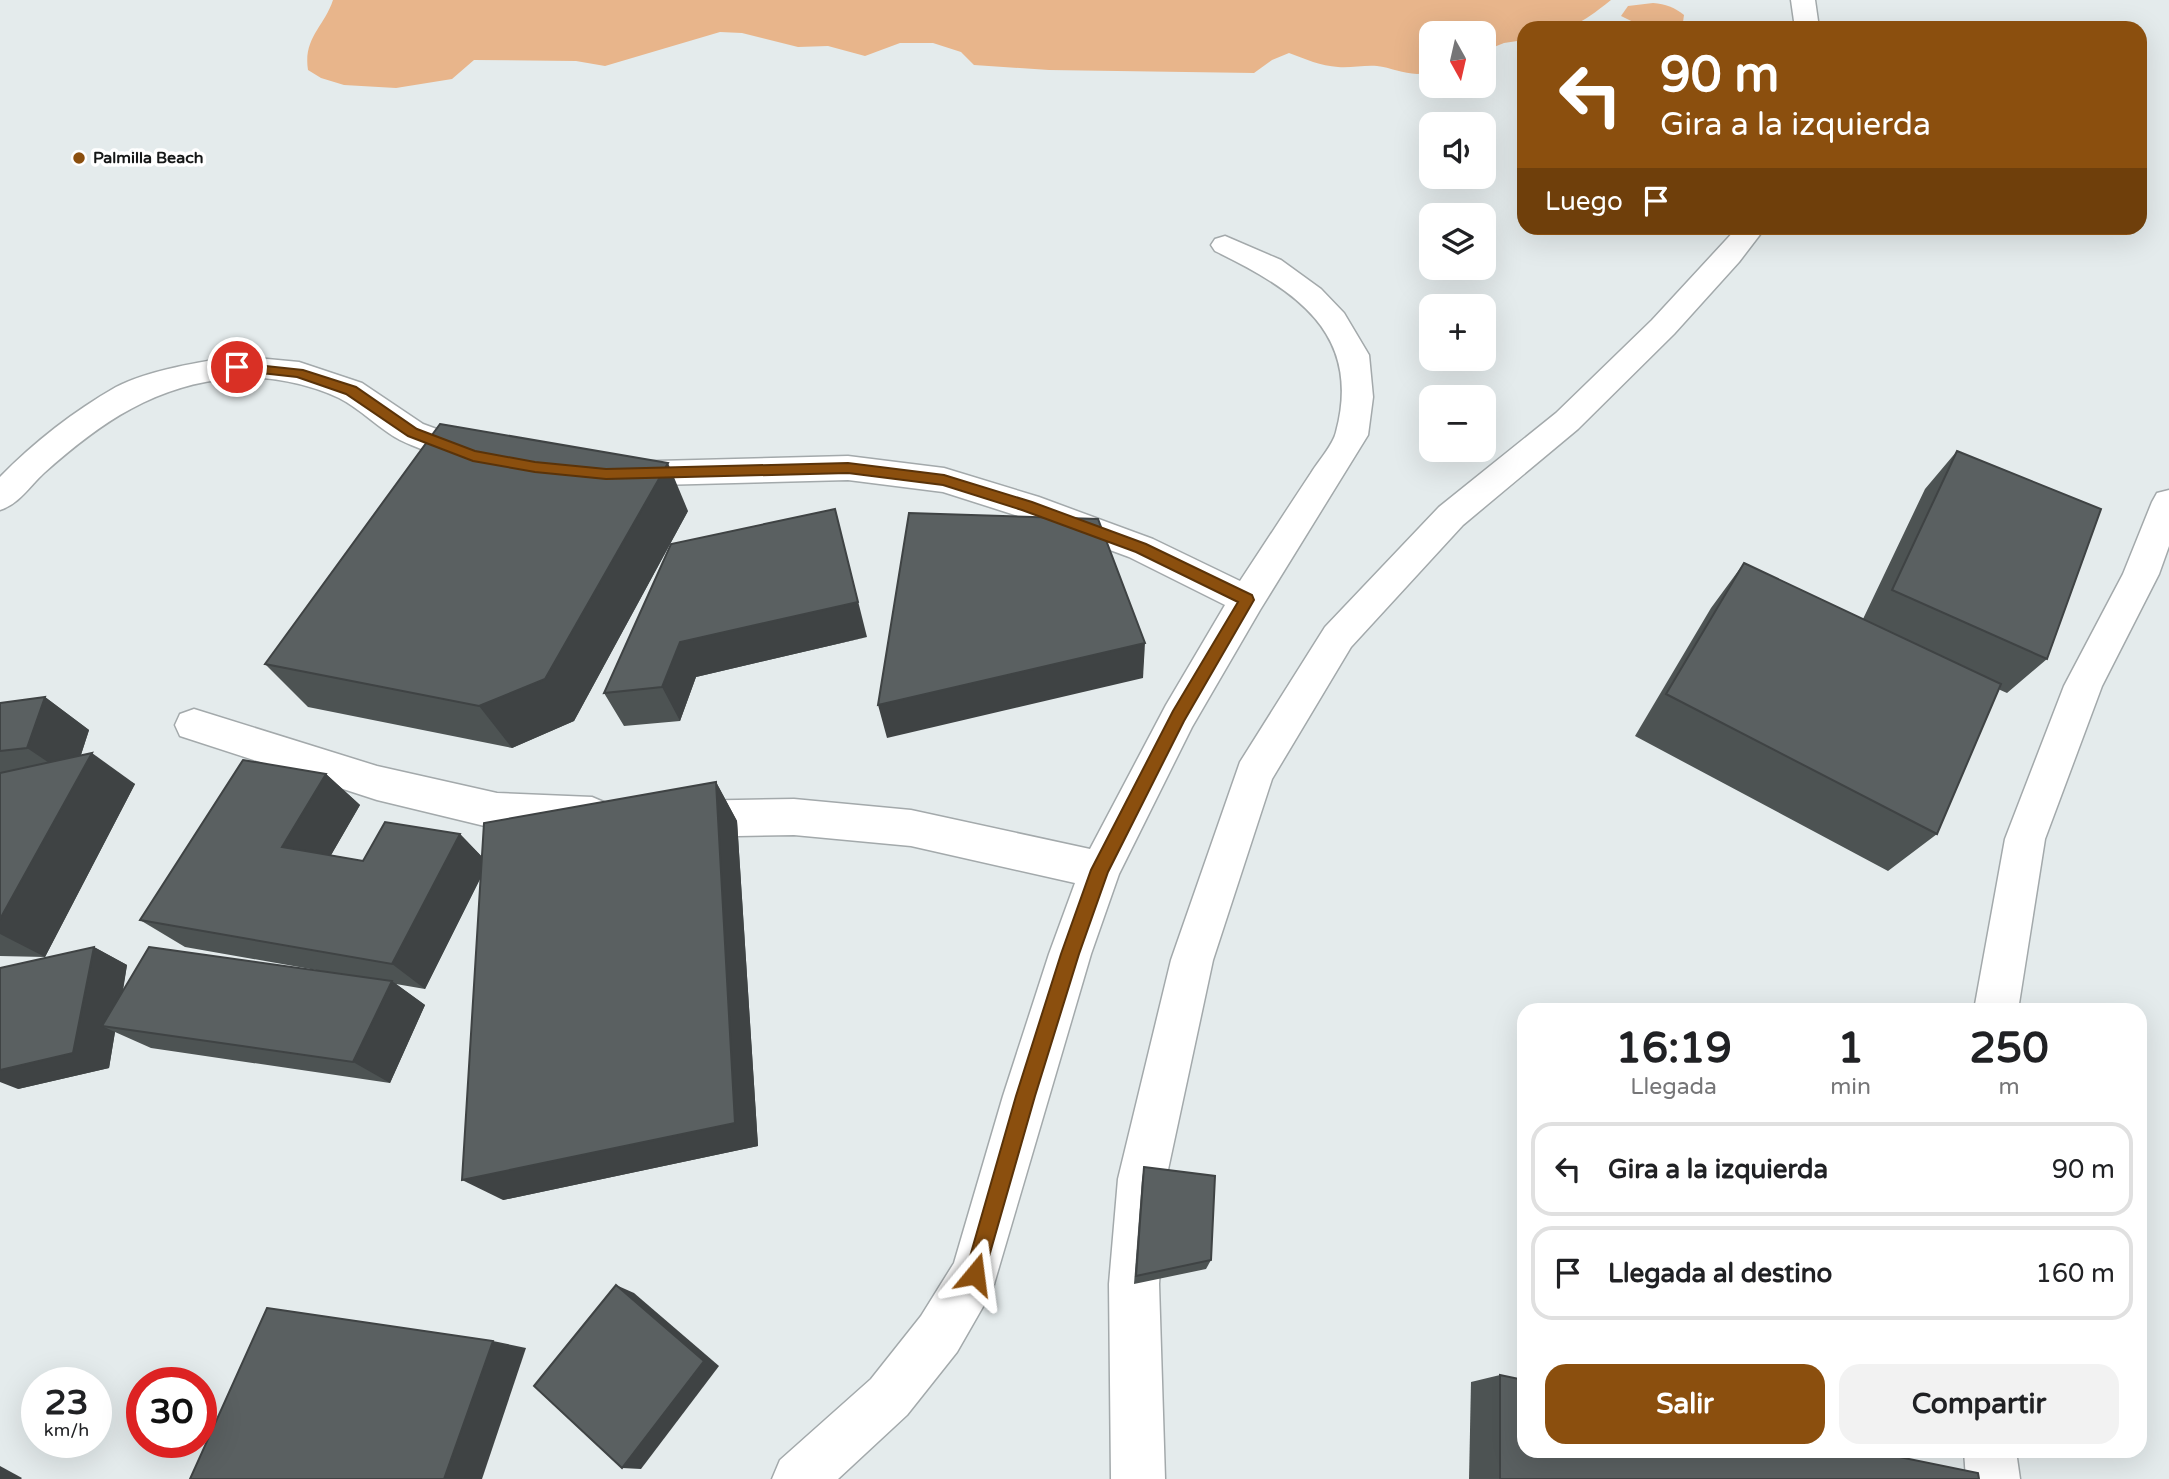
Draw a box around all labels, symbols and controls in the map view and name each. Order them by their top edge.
north arrow [1419,21,1496,98]
map controls [1419,21,1496,462]
text: 90 m [1660,46,1779,105]
icon: left [1545,49,1636,140]
text: Gira a la izquierda [1660,106,1931,144]
button: sound [1419,112,1496,189]
place label: Palmilla Beach [93,148,203,168]
marker: Palmilla Beach [71,150,87,166]
icon: arrive [1637,182,1675,220]
text: Luego [1545,186,1623,217]
button: layers [1419,203,1496,280]
button: + [1419,294,1496,371]
pin [207,337,267,397]
icon: arrive [218,348,256,386]
button: − [1419,385,1496,462]
text: 16:19 [1615,1023,1732,1074]
text: 1 [1837,1023,1864,1074]
text: 250 [1969,1023,2049,1074]
text: Llegada [1630,1073,1717,1101]
text: min [1830,1073,1871,1101]
text: m [1998,1073,2020,1101]
icon: left [1549,1150,1587,1188]
text: Gira a la izquierda [1608,1154,1828,1185]
text: 90 m [2052,1154,2115,1185]
position arrow [938,1237,1012,1311]
icon: arrive [1549,1254,1587,1292]
text: Llegada al destino [1608,1258,1832,1289]
text: 160 m [2035,1258,2115,1289]
button: Salir [1545,1364,1825,1444]
button: Compartir [1839,1364,2119,1444]
speed limit sign: 30 [126,1367,217,1458]
text: 23 [45,1382,88,1424]
text: km/h [44,1419,89,1441]

